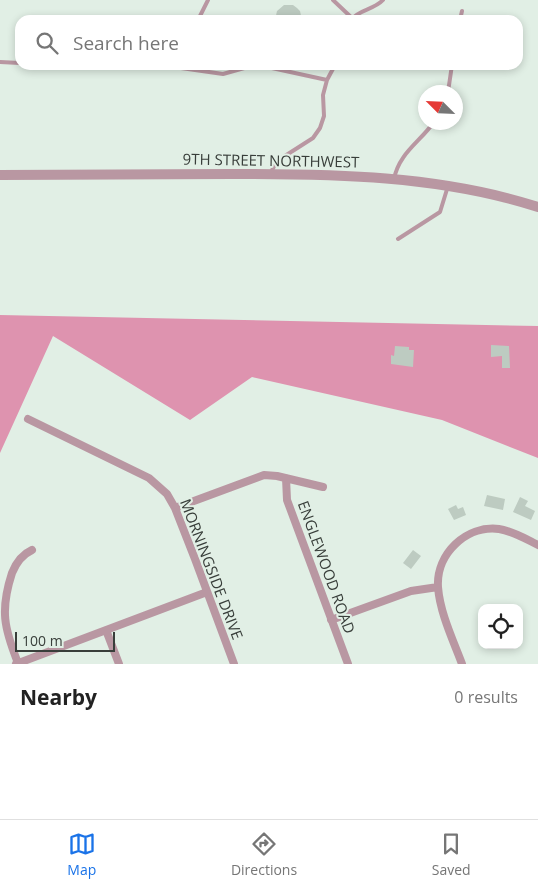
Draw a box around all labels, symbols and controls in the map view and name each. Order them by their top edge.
search box [15,15,523,70]
icon: search [33,29,61,57]
text: Search here [73,30,179,56]
north arrow [418,85,463,130]
street label: 9TH STREET NORTHWEST [183,148,360,172]
street label: MORNINGSIDE DRIVE [176,496,248,642]
street label: ENGLEWOOD ROAD [294,498,360,636]
map controls [478,604,523,649]
button: locate [478,604,523,649]
scale bar [15,629,115,652]
text: 100 m [22,631,63,650]
text: Nearby [20,683,97,711]
text: 0 results [454,686,518,708]
tab: Map [67,830,96,879]
tab: Directions [231,830,297,879]
tab: Saved [432,830,471,879]

